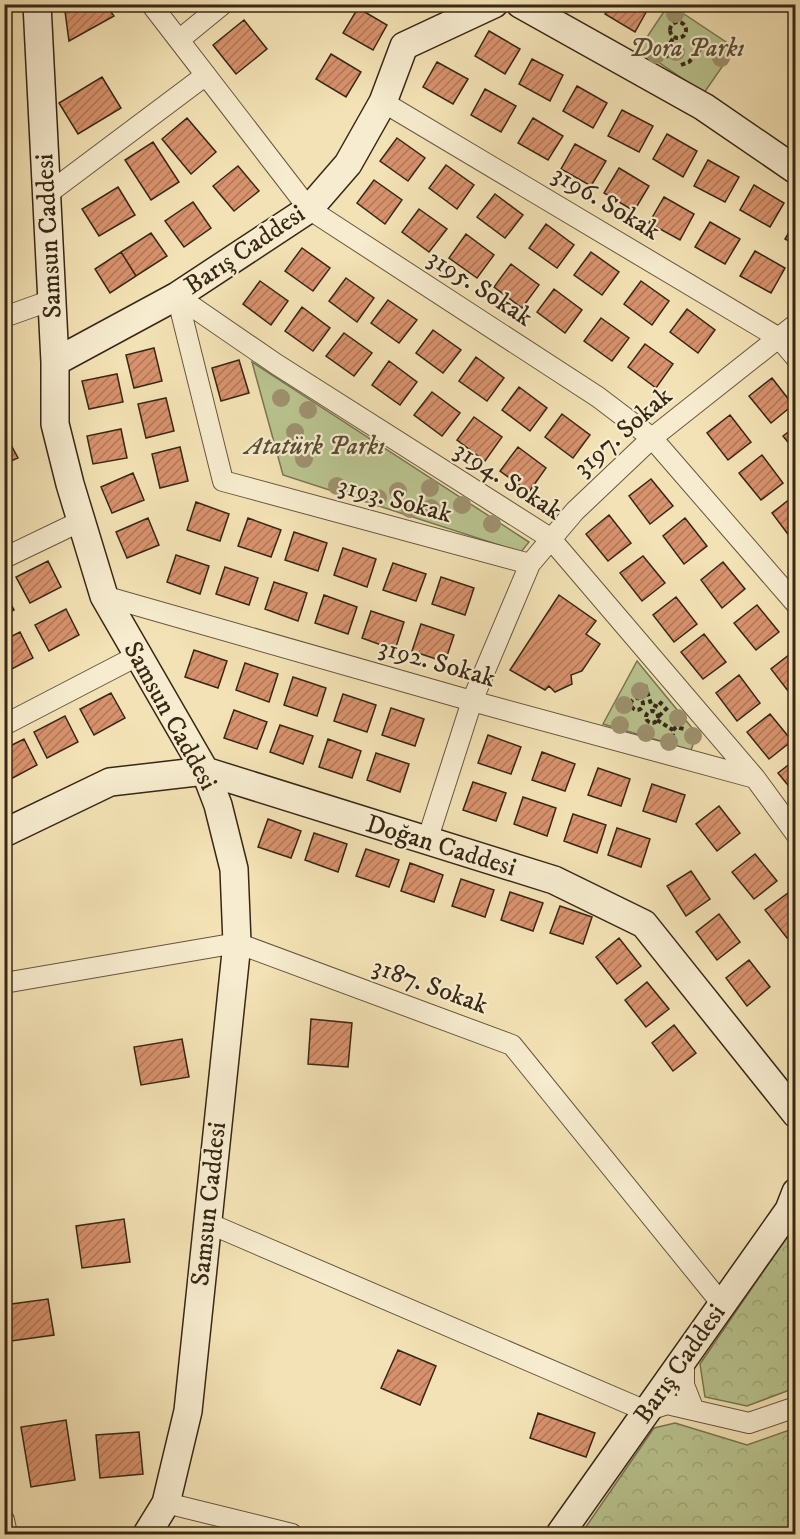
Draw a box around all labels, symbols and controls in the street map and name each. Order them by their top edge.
park label: Dora Parkı [630,32,745,65]
street label: Samsun Caddesi [28,153,70,319]
street label: 3196. Sokak [546,158,666,248]
street label: Barış Caddesi [178,198,312,302]
street label: 3195. Sokak [421,242,539,334]
street label: 3197. Sokak [567,380,679,484]
park label: Atatürk Parkı [242,430,385,463]
street label: 3194. Sokak [448,434,568,528]
street label: 3193. Sokak [334,469,456,531]
street label: 3192. Sokak [375,631,499,695]
street label: Samsun Caddesi [116,636,224,796]
street label: Doğan Caddesi [362,808,520,884]
street label: 3187. Sokak [368,950,492,1022]
street label: Samsun Caddesi [184,1120,234,1288]
street label: Barış Caddesi [627,1298,733,1430]

